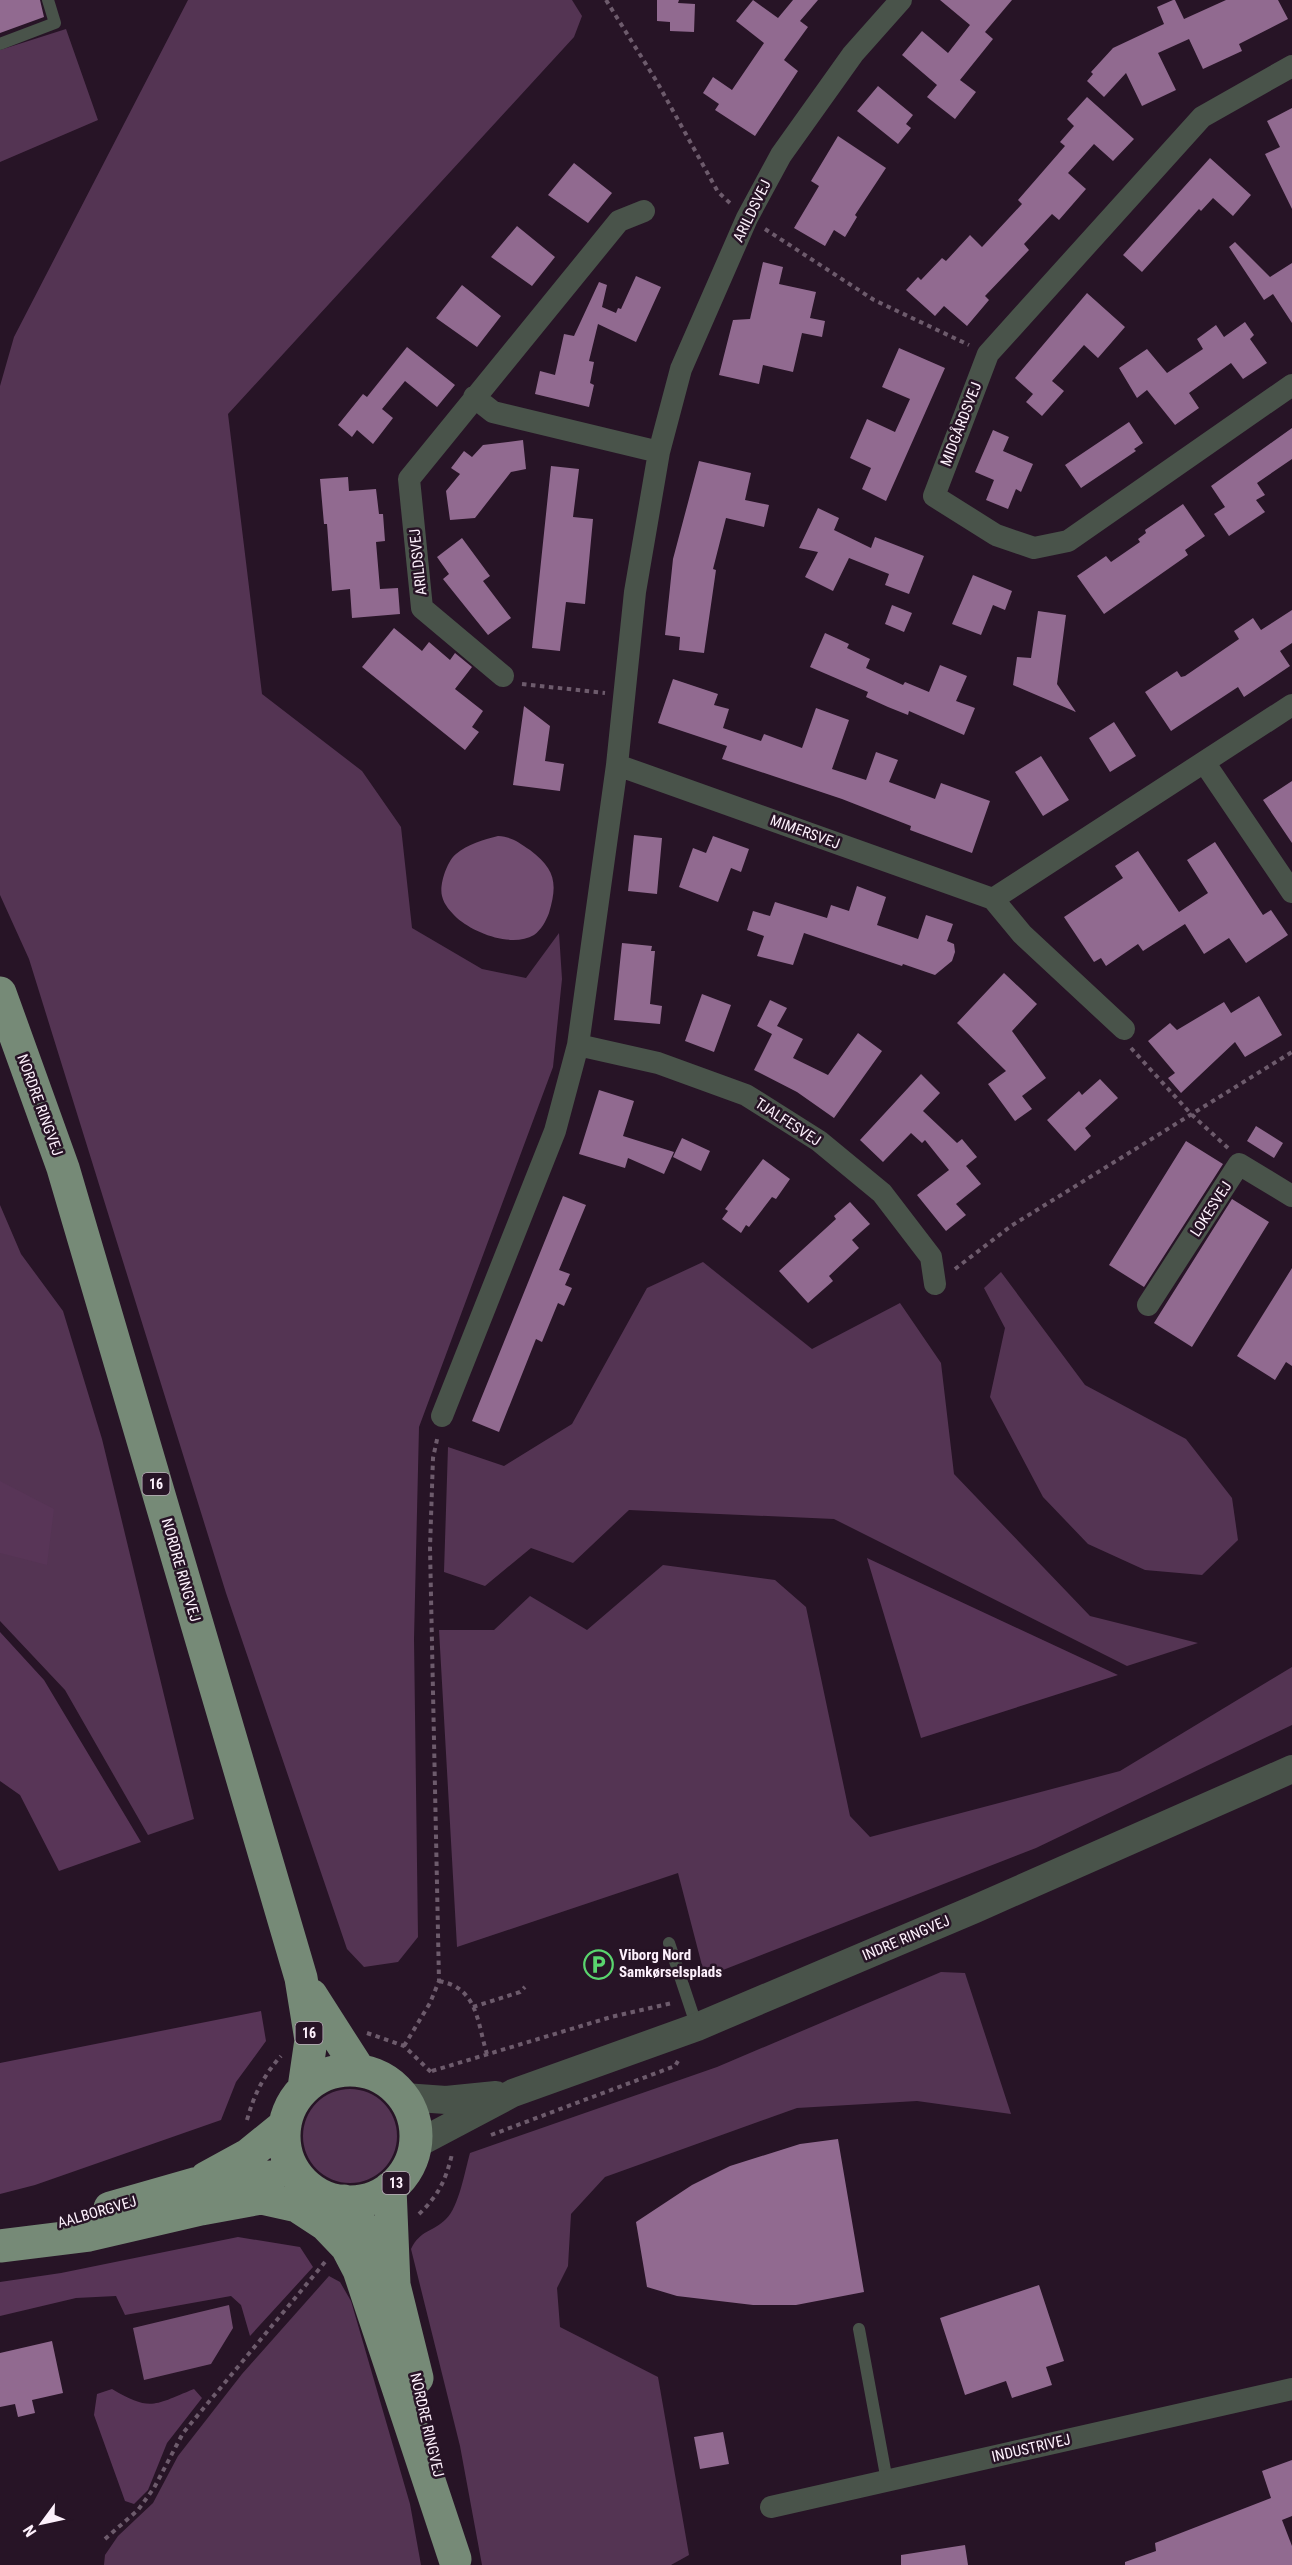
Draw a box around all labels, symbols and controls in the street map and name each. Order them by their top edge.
street label: ARILDSVEJ [729,177,775,245]
street label: MIDGÅRDSVEJ [937,379,985,469]
street label: ARILDSVEJ [406,528,430,596]
street label: MIMERSVEJ [768,811,842,853]
street label: NORDRE RINGVEJ [13,1052,67,1158]
street label: TJALFESVEJ [752,1094,824,1150]
street label: LOKESVEJ [1187,1178,1235,1240]
road number: 16 [142,1473,170,1495]
street label: NORDRE RINGVEJ [158,1516,204,1624]
street label: INDRE RINGVEJ [859,1911,953,1965]
place label: Viborg Nord Samkørselsplads [619,1946,722,1981]
parking icon: Viborg Nord Samkørselsplads [582,1948,614,1980]
road number: 16 [296,2022,322,2044]
road number: 13 [382,2172,410,2194]
street label: AALBORGVEJ [55,2192,139,2232]
street label: NORDRE RINGVEJ [406,2371,448,2479]
street label: INDUSTRIVEJ [990,2430,1072,2466]
north arrow [12,2493,72,2553]
text: N [19,2522,40,2540]

